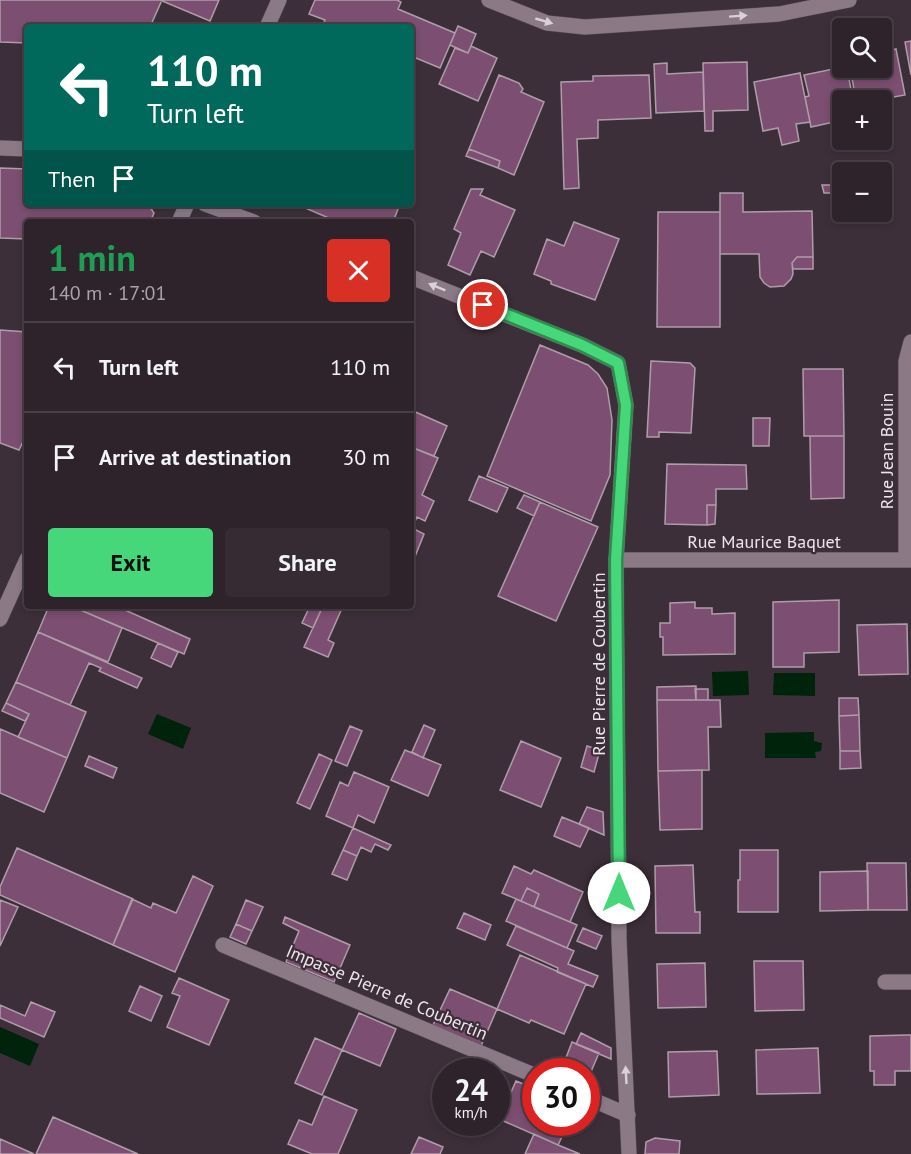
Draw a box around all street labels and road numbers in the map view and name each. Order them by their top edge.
street label: Rue Jean Bouin [875,393,898,509]
street label: Rue Maurice Baquet [687,530,841,553]
street label: Rue Pierre de Coubertin [587,572,610,756]
street label: Impasse Pierre de Coubertin [283,939,491,1045]

